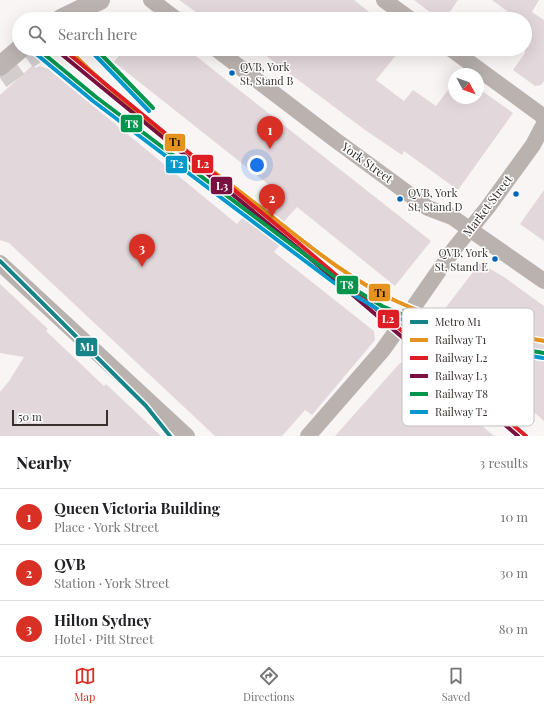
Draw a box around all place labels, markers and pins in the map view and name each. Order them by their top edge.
place label: QVB, York St, Stand B [240,59,293,88]
marker: QVB, York St, Stand B [227,68,237,78]
pin: 1 [257,116,283,149]
pin: 2 [259,184,285,217]
place label: QVB, York St, Stand D [408,185,462,214]
unlabelled marker [511,189,521,199]
marker: QVB, York St, Stand D [395,194,405,204]
pin: 3 [129,234,155,267]
place label: QVB, York St, Stand E [435,245,488,274]
marker: QVB, York St, Stand E [490,254,500,264]

